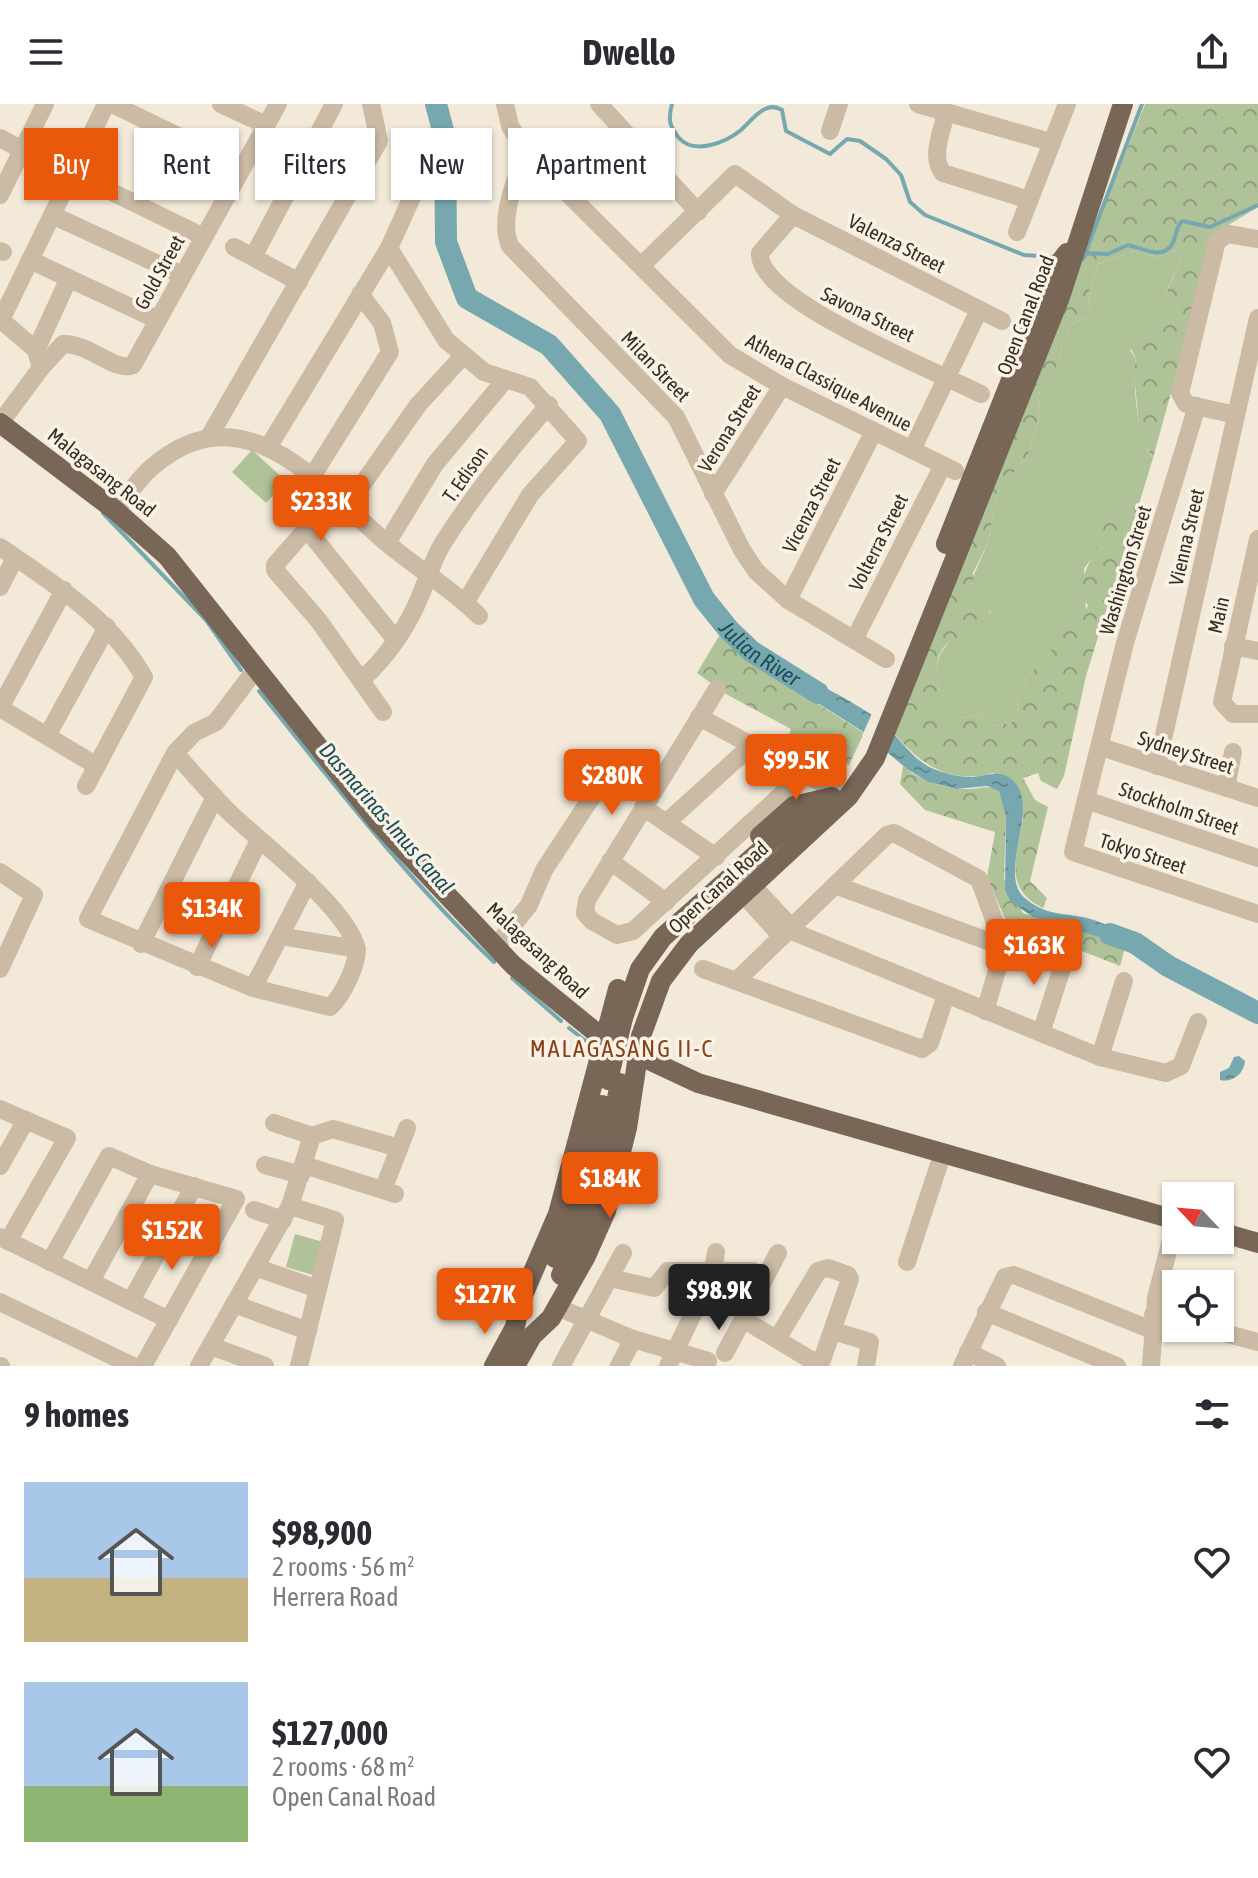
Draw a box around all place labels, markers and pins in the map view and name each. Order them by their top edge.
pin: $233K [265,475,377,543]
pin: $99.5K [731,734,861,802]
pin: $280K [556,749,668,817]
pin: $134K [156,882,268,950]
pin: $163K [978,919,1090,987]
pin: $184K [554,1152,666,1220]
pin: $152K [116,1204,228,1272]
pin: $98.9K [654,1264,784,1332]
pin: $127K [429,1268,541,1336]

